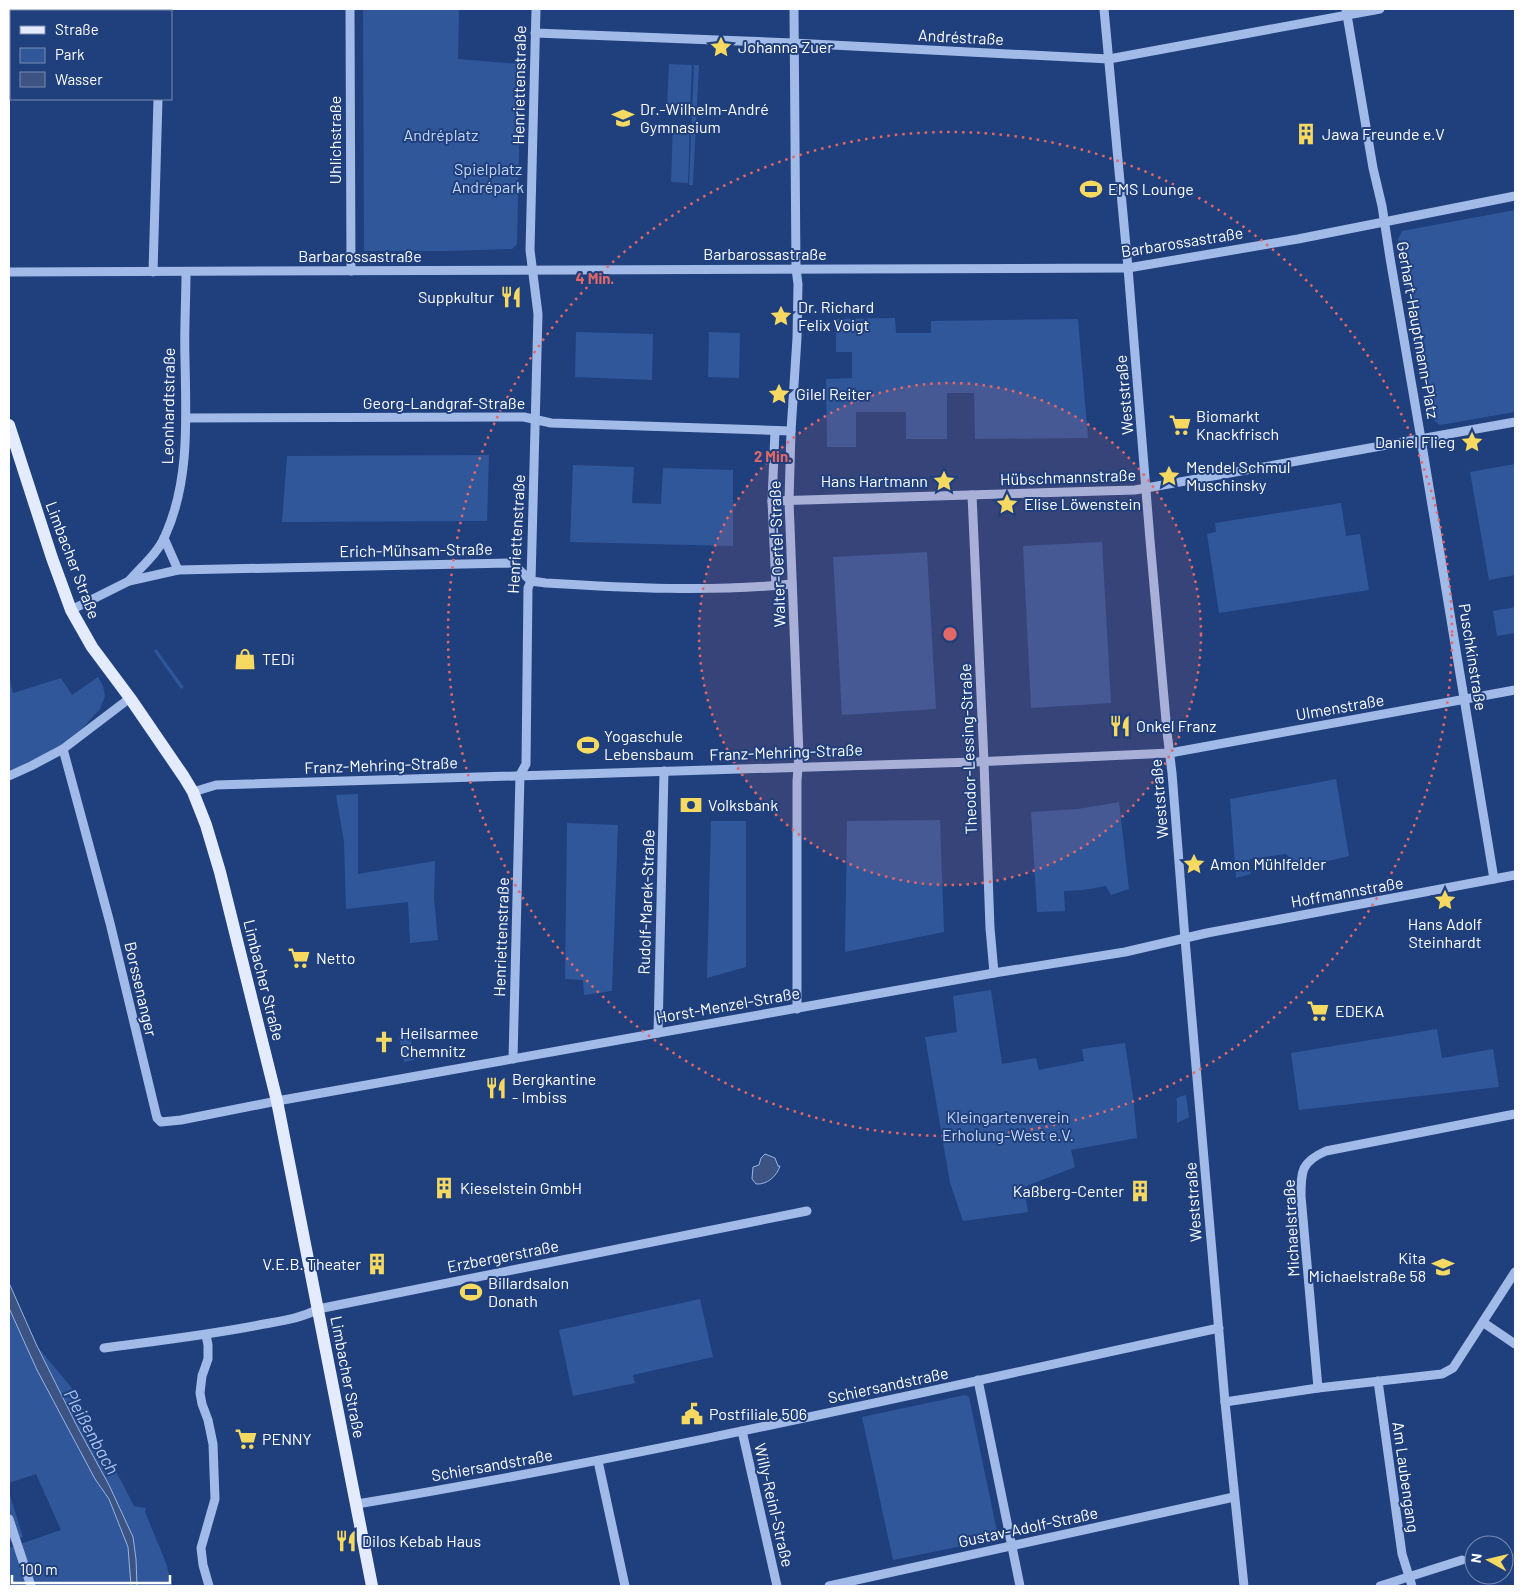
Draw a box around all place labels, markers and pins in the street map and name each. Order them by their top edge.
place icon: Johanna Zuer [708,34,734,60]
place label: Johanna Zuer [738,37,833,56]
place label: Dr.-Wilhelm-André Gymnasium [640,99,769,136]
school or university icon: Dr.-Wilhelm-André Gymnasium [610,105,636,131]
building icon: Jawa Freunde e.V [1293,121,1319,147]
place label: Jawa Freunde e.V [1322,124,1445,143]
sports icon: EMS Lounge [1078,176,1104,202]
place label: EMS Lounge [1108,179,1194,198]
restaurant icon: Suppkultur [498,284,524,310]
place label: Suppkultur [418,287,494,306]
place label: Dr. Richard Felix Voigt [798,297,874,334]
place icon: Dr. Richard Felix Voigt [768,303,794,329]
place icon: Gilel Reiter [766,381,792,407]
place label: Gilel Reiter [796,384,871,403]
place label: Biomarkt Knackfrisch [1196,406,1279,443]
supermarket icon: Biomarkt Knackfrisch [1167,412,1193,438]
place icon: Daniel Flieg [1459,429,1485,455]
place label: Daniel Flieg [1375,432,1455,451]
place label: Mendel Schmul Muschinsky [1186,457,1290,494]
place icon: Mendel Schmul Muschinsky [1156,463,1182,489]
place icon: Hans Hartmann [931,468,957,494]
place label: Hans Hartmann [821,471,928,490]
place icon: Elise Löwenstein [994,491,1020,517]
place label: Elise Löwenstein [1024,494,1141,513]
centre of rings [941,625,959,643]
shop icon: TEDi [232,646,258,672]
place label: TEDi [262,649,295,668]
restaurant icon: Onkel Franz [1107,713,1133,739]
place label: Onkel Franz [1136,716,1216,735]
place label: Yogaschule Lebensbaum [604,726,694,763]
sports icon: Yogaschule Lebensbaum [575,732,601,758]
bank icon: Volksbank [678,792,704,818]
place label: Volksbank [708,795,778,814]
place icon: Amon Mühlfelder [1181,851,1207,877]
place label: Amon Mühlfelder [1210,854,1326,873]
place icon: Hans Adolf Steinhardt [1432,887,1458,913]
place label: Hans Adolf Steinhardt [1408,914,1483,951]
supermarket icon: Netto [286,945,312,971]
place label: Netto [316,948,355,967]
supermarket icon: EDEKA [1305,998,1331,1024]
place label: EDEKA [1335,1001,1384,1020]
place label: Heilsarmee Chemnitz [400,1023,479,1060]
church icon: Heilsarmee Chemnitz [371,1029,397,1055]
place label: Bergkantine - Imbiss [512,1069,596,1106]
restaurant icon: Bergkantine - Imbiss [483,1075,509,1101]
building icon: Kieselstein GmbH [431,1175,457,1201]
place label: Kieselstein GmbH [460,1178,582,1197]
building icon: Kaßberg-Center [1127,1178,1153,1204]
place label: Kaßberg-Center [1013,1181,1124,1200]
place label: Kita Michaelstraße 58 [1308,1248,1426,1285]
building icon: V.E.B. Theater [364,1251,390,1277]
place label: V.E.B. Theater [262,1254,361,1273]
school or university icon: Kita Michaelstraße 58 [1430,1254,1456,1280]
place label: Billardsalon Donath [488,1273,569,1310]
sports icon: Billardsalon Donath [458,1279,484,1305]
public building icon: Postfiliale 506 [679,1401,705,1427]
place label: Postfiliale 506 [709,1404,807,1423]
supermarket icon: PENNY [233,1426,259,1452]
place label: PENNY [262,1429,312,1448]
restaurant icon: Dilos Kebab Haus [333,1528,359,1554]
place label: Dilos Kebab Haus [362,1531,481,1550]

